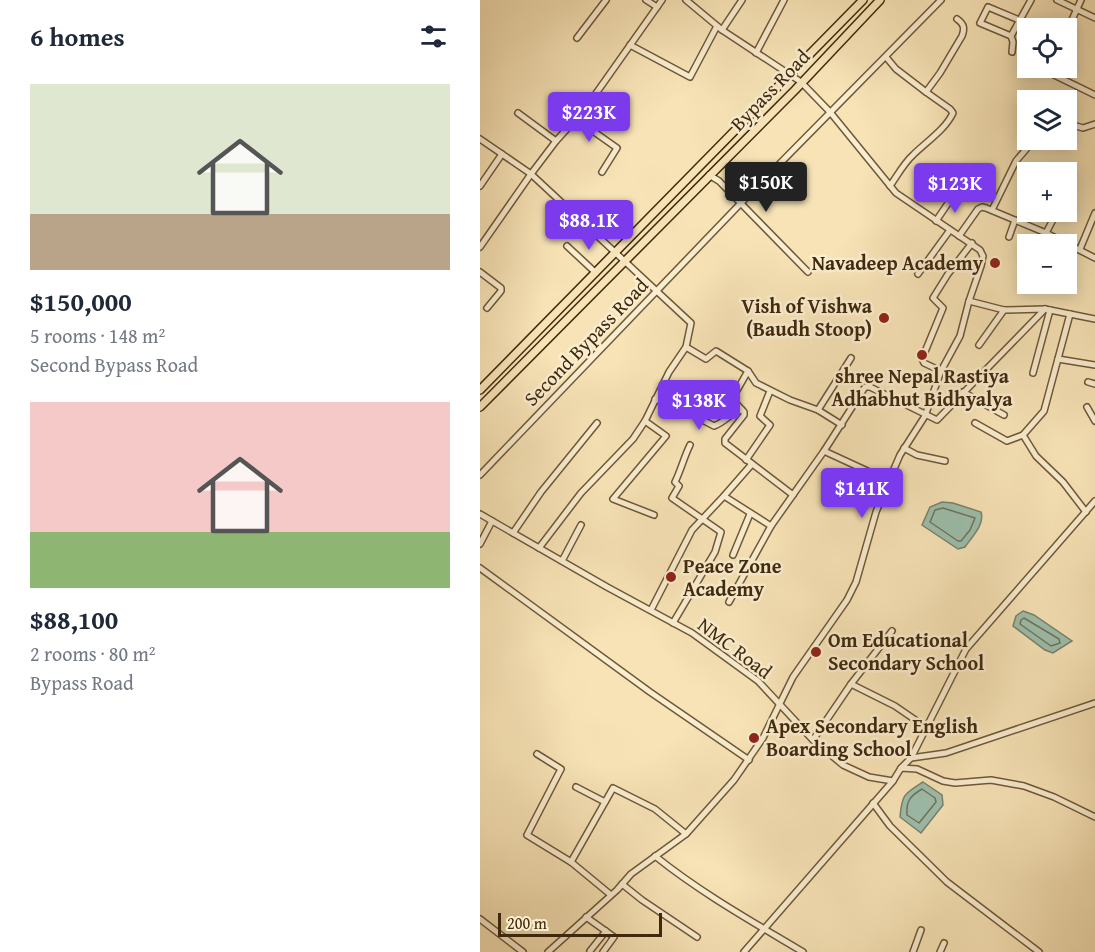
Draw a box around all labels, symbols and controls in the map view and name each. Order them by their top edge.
text: 6 homes [30,17,125,56]
map controls [1017,18,1077,294]
button: locate [1017,18,1077,78]
icon: filters [417,20,450,53]
street label: Bypass Road [723,42,816,137]
button: layers [1017,90,1077,150]
pin: $223K [547,92,631,143]
text: $223K [562,97,616,126]
icon: home [186,123,294,231]
pin: $150K [724,162,808,213]
button: + [1017,162,1077,222]
pin: $123K [913,163,997,214]
text: $150K [739,167,793,196]
text: $123K [928,168,982,197]
pin: $88.1K [540,200,638,251]
text: $88.1K [559,205,619,234]
button: − [1017,234,1077,294]
place label: Navadeep Academy [812,248,984,277]
marker: Navadeep Academy [988,256,1002,270]
street label: Second Bypass Road [517,271,655,412]
text: $150,000 [30,282,132,321]
place label: Vish of Vishwa (Baudh Stoop) [741,291,873,343]
marker: Vish of Vishwa (Baudh Stoop) [877,311,891,325]
text: 5 rooms · 148 m² [30,321,165,350]
marker: shree Nepal Rastiya Adhabhut Bidhyalya [915,348,929,362]
text: Second Bypass Road [30,350,198,379]
place label: shree Nepal Rastiya Adhabhut Bidhyalya [832,361,1013,413]
pin: $138K [657,380,741,431]
text: $138K [672,385,726,414]
icon: home [186,441,294,549]
pin: $141K [820,468,904,519]
text: $141K [835,473,889,502]
place label: Peace Zone Academy [683,551,782,603]
marker: Peace Zone Academy [664,570,678,584]
text: $88,100 [30,600,118,639]
street label: NMC Road [692,610,779,685]
place label: Om Educational Secondary School [828,625,984,677]
text: 2 rooms · 80 m² [30,639,156,668]
marker: Om Educational Secondary School [809,645,823,659]
text: Bypass Road [30,668,134,697]
place label: Apex Secondary English Boarding School [766,711,978,763]
marker: Apex Secondary English Boarding School [747,731,761,745]
scale bar [498,910,662,938]
text: 200 m [507,911,547,935]

